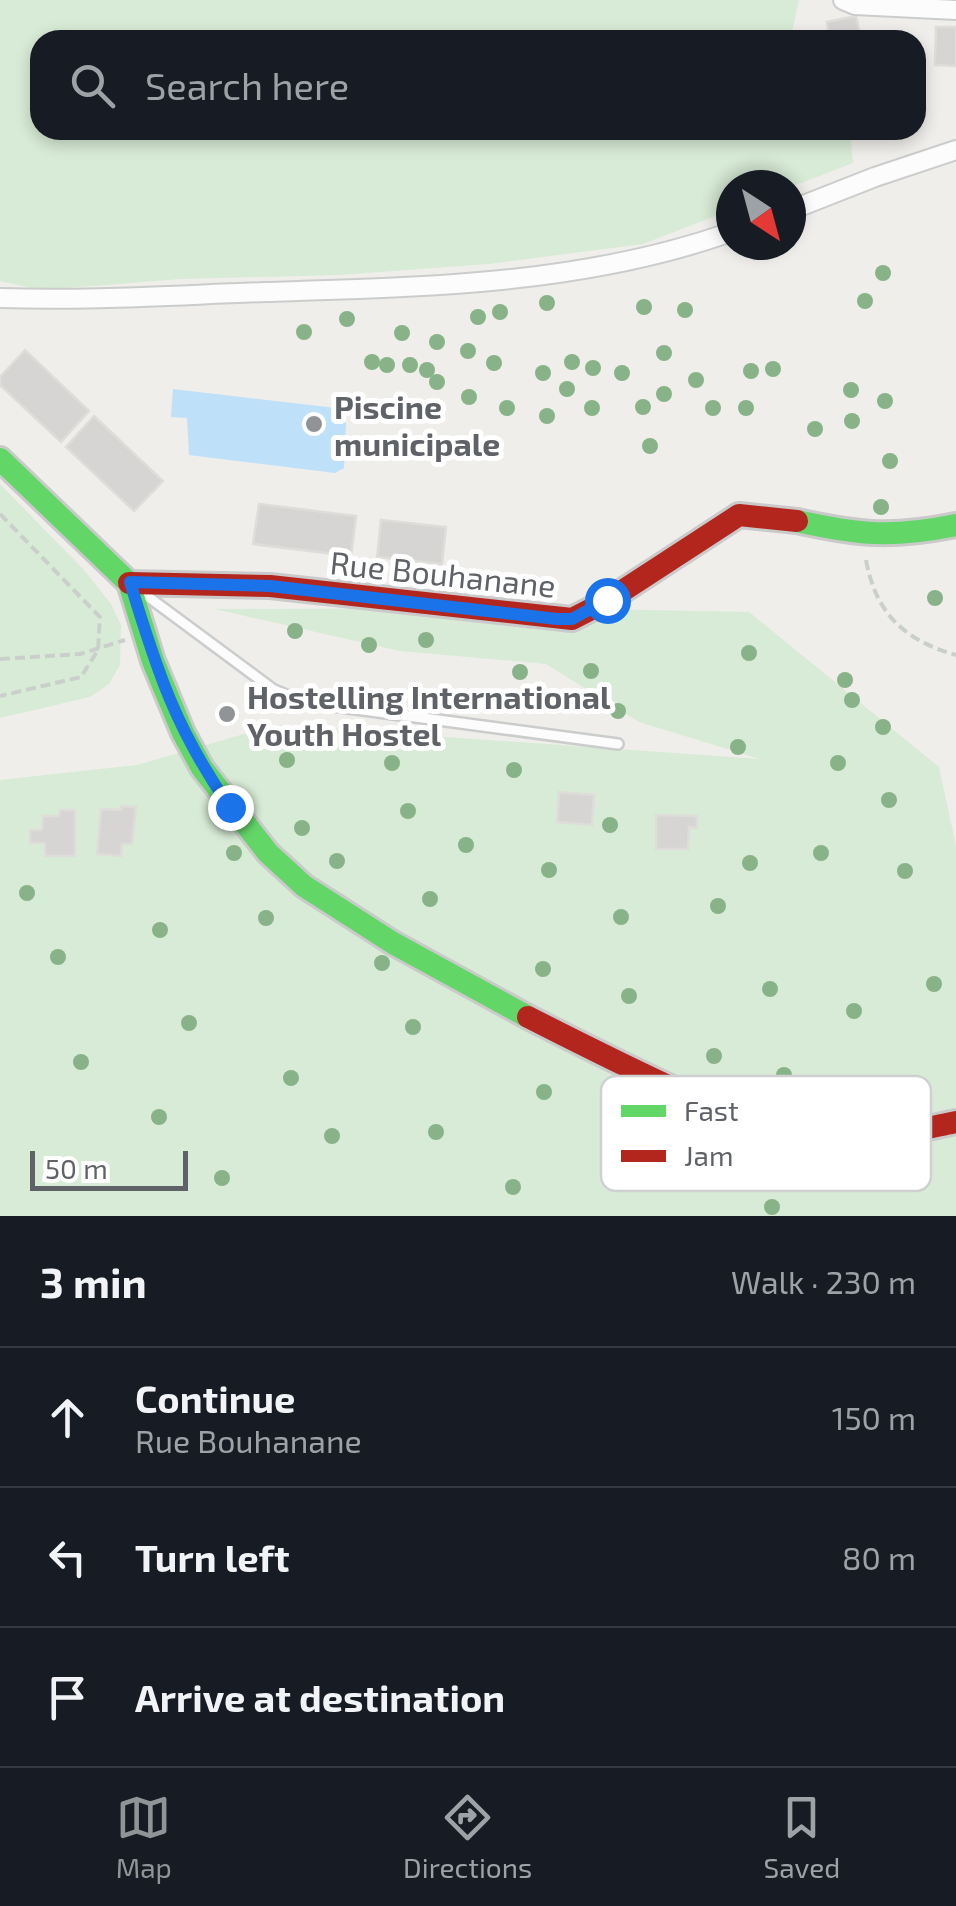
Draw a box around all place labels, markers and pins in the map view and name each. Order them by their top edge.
place label: Piscine municipale [334,387,500,462]
marker: Piscine municipale [303,413,325,435]
place label: Hostelling International Youth Hostel [247,677,611,752]
marker: Hostelling International Youth Hostel [216,703,238,725]

